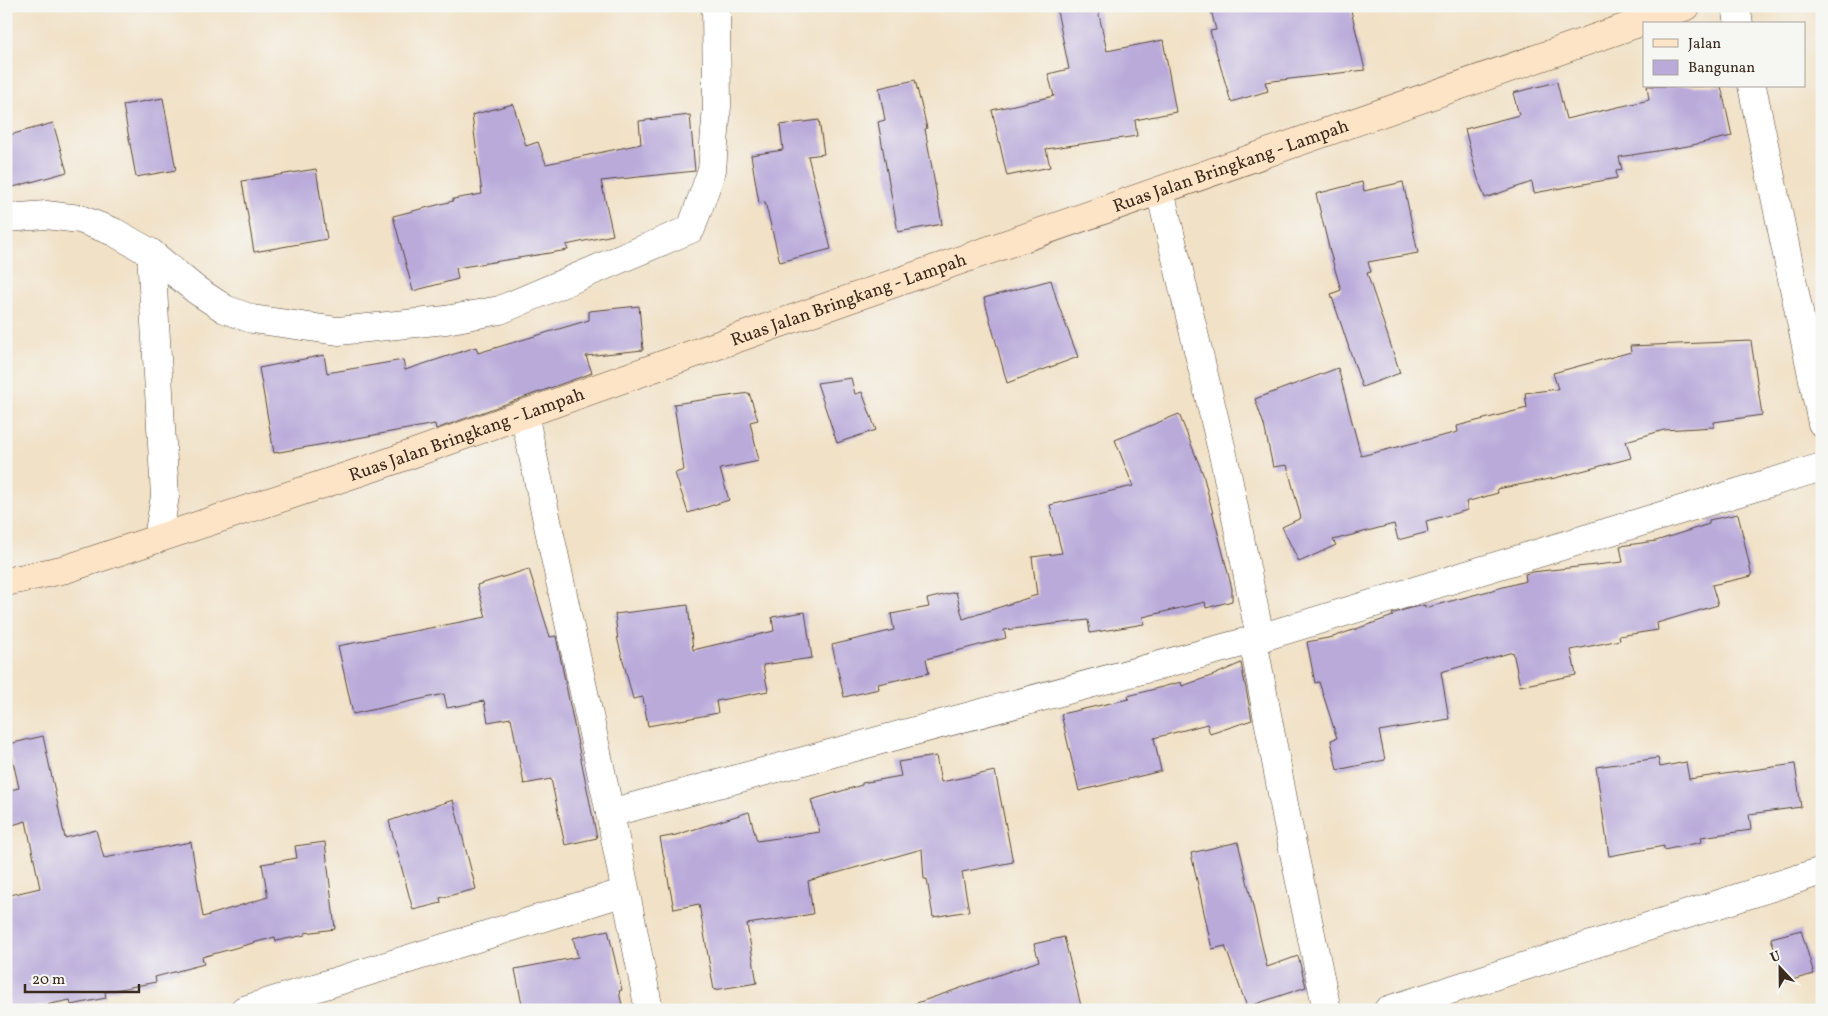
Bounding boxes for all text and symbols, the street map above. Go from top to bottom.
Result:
legend [1643,22,1806,88]
text: Jalan [1688,34,1721,55]
text: Bangunan [1688,58,1755,79]
street label: Ruas Jalan Bringkang - Lampah [1110,114,1353,220]
street label: Ruas Jalan Bringkang - Lampah [728,248,970,354]
street label: Ruas Jalan Bringkang - Lampah [346,382,589,489]
north arrow [1756,944,1806,994]
text: U [1768,947,1784,968]
scale bar [25,961,139,993]
text: 20 m [32,970,65,991]

